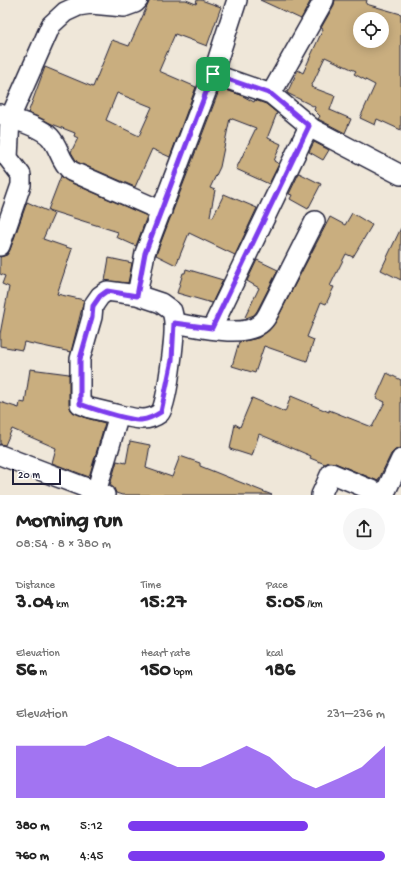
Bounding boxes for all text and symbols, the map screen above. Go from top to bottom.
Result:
map controls [353,12,389,48]
button: locate [353,12,389,48]
pin [196,57,230,91]
icon: arrive [202,63,224,85]
scale bar [12,467,61,486]
text: 20 m [18,470,40,482]
button: share [343,508,385,550]
text: Morning run [16,509,122,535]
text: 08:54 · 8 × 380 m [16,537,111,552]
text: Distance [16,580,55,592]
text: Time [141,580,161,592]
text: Pace [266,580,288,592]
text: 3.04 [16,592,53,615]
text: 15:27 [141,592,186,615]
text: 5:05 [266,592,305,615]
text: km [53,599,69,611]
text: /km [305,599,323,611]
text: Elevation [16,648,60,660]
text: Heart rate [141,648,190,660]
text: kcal [266,648,283,660]
text: 56 [16,660,37,683]
text: 150 [141,660,171,683]
text: 186 [266,660,295,683]
text: m [37,667,47,679]
text: bpm [171,667,193,679]
text: Elevation [16,707,68,722]
text: 231–236 m [327,707,385,722]
text: 380 m [16,819,50,834]
text: 5:12 [80,819,103,834]
text: 760 m [16,849,49,864]
text: 4:45 [80,849,103,864]

